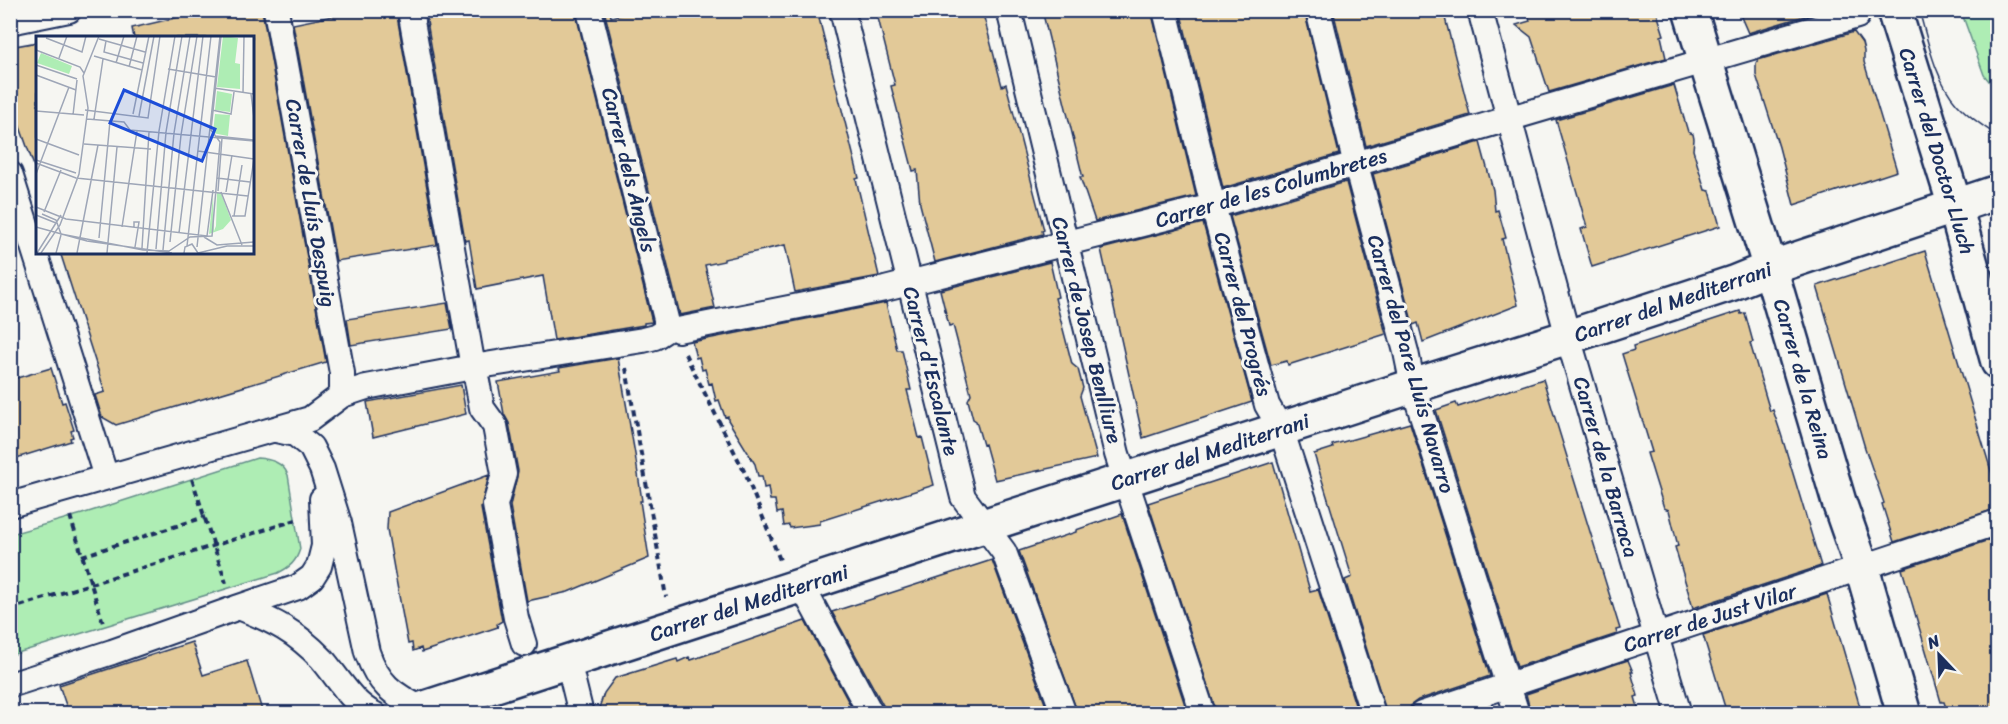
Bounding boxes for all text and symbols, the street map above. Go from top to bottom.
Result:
inset map [36,36,254,254]
street label: Carrer del Doctor Lluch [1887,43,1987,259]
street label: Carrer dels Àngels [590,83,668,257]
street label: Carrer de Lluís Despuig [274,96,348,310]
street label: Carrer de les Columbretes [1151,137,1392,239]
street label: Carrer de Josep Benlliure [1040,213,1134,447]
street label: Carrer del Progrés [1203,227,1283,401]
street label: Carrer del Pare Lluís Navarro [1356,230,1466,498]
street label: Carrer del Mediterrani [1569,250,1778,354]
street label: Carrer d'Escalante [892,282,970,460]
street label: Carrer de la Reina [1762,294,1844,464]
street label: Carrer de la Barraca [1562,372,1650,563]
street label: Carrer del Mediterrani [1106,402,1316,502]
street label: Carrer del Mediterrani [645,553,855,653]
street label: Carrer de Just Vilar [1618,572,1803,664]
north arrow [1909,625,1969,685]
text: N [1922,626,1945,658]

